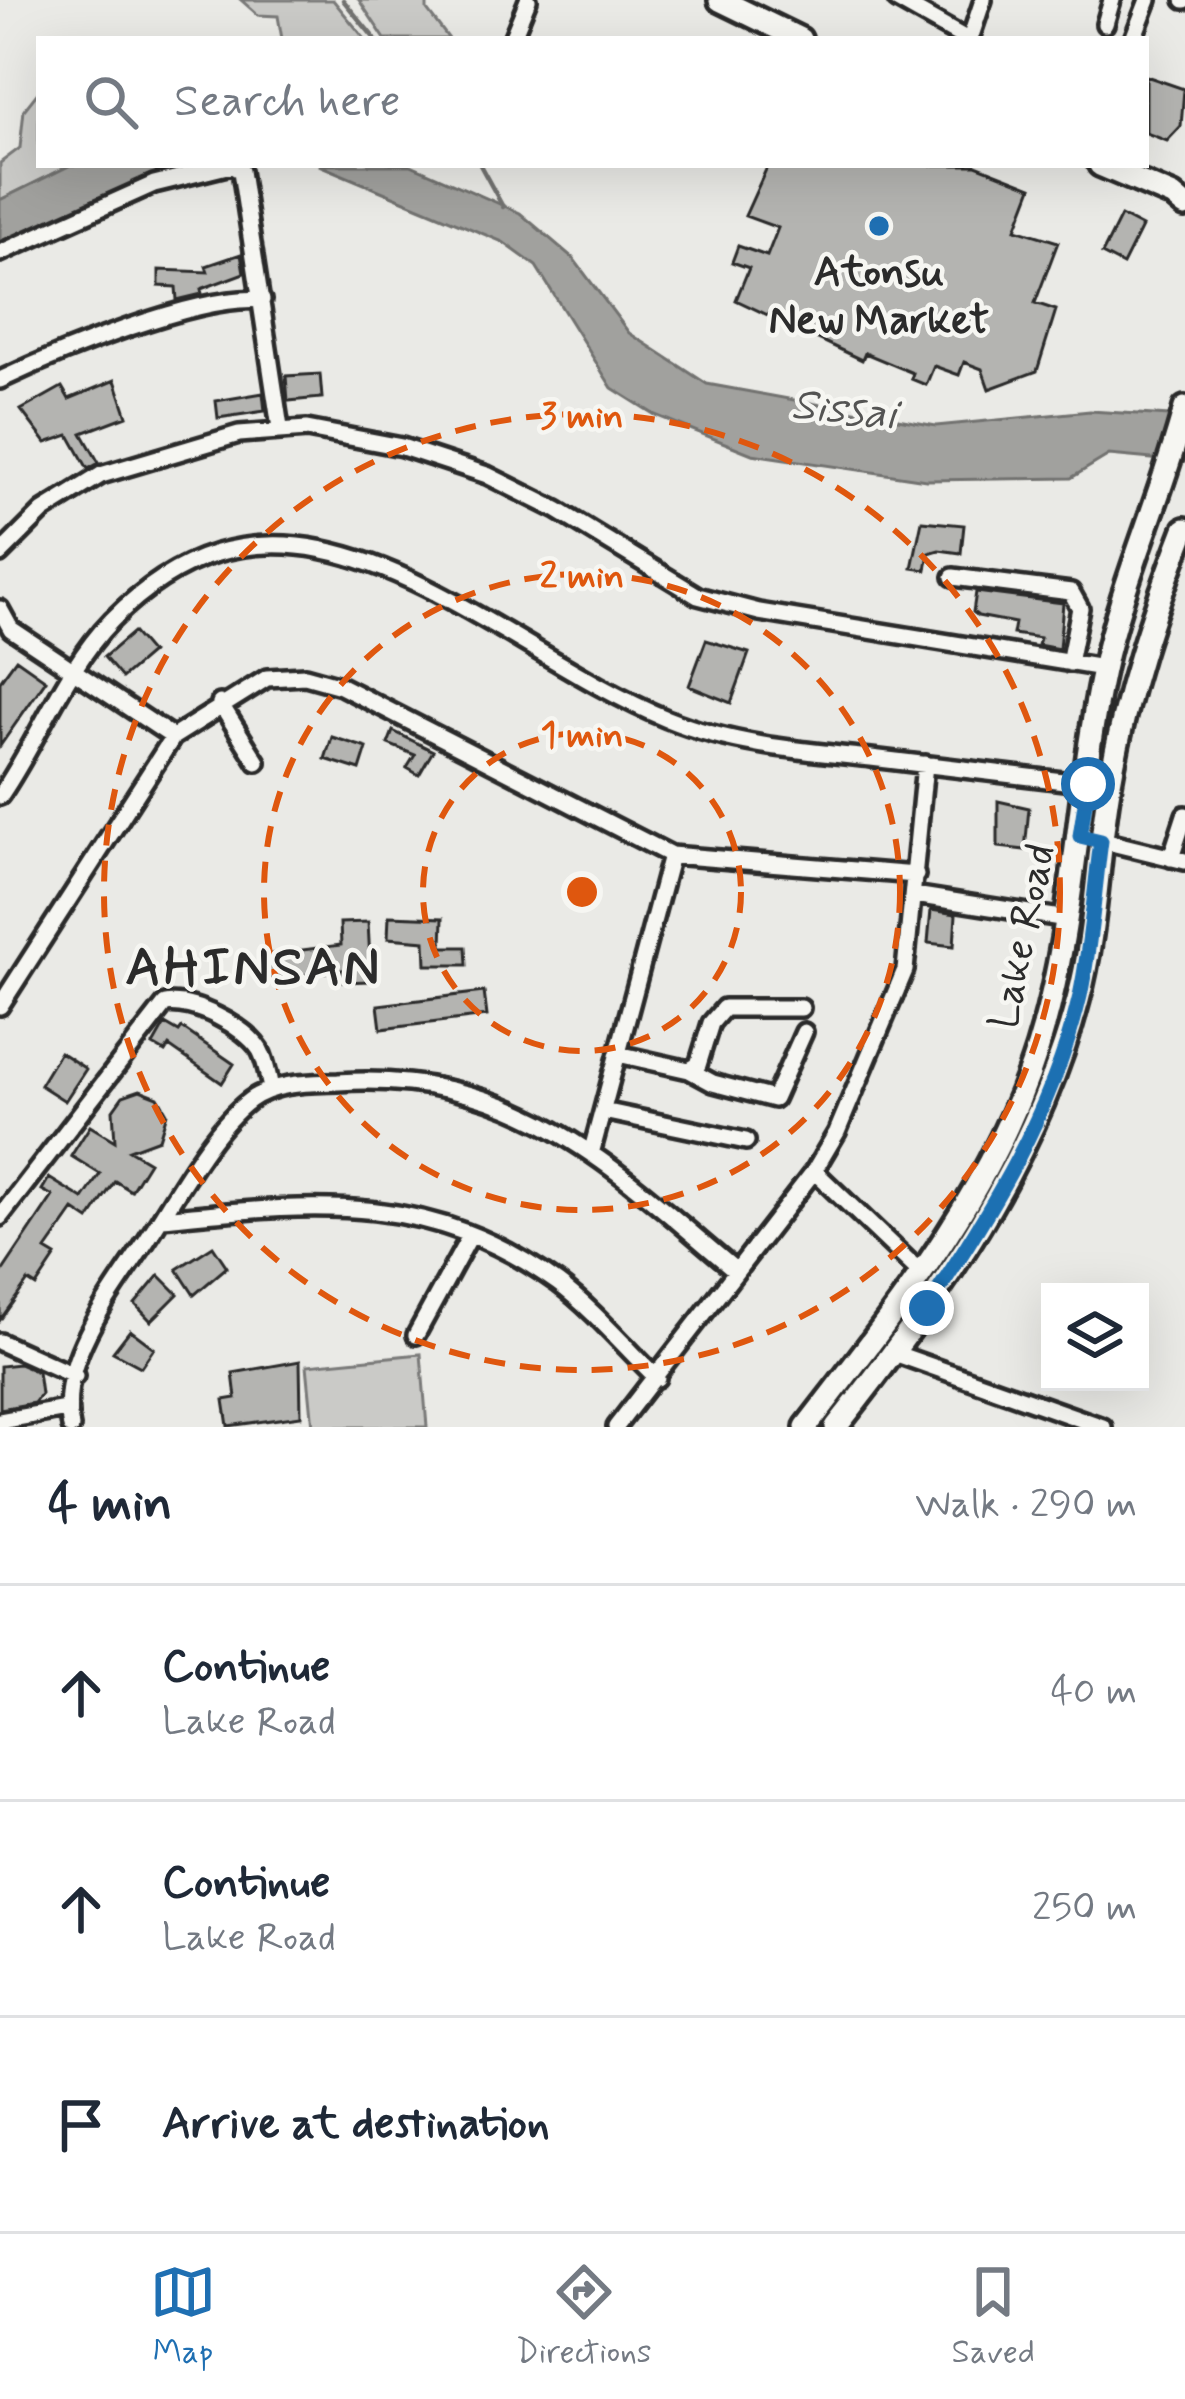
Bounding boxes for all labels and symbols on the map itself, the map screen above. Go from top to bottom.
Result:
marker: Atonsu New Market [866,213,892,239]
place label: Atonsu New Market [769,246,989,349]
water label: Sissai [788,376,905,446]
text: 3 min [540,394,624,441]
text: 2 min [540,554,624,601]
text: 1 min [541,713,623,760]
route start [1061,757,1115,811]
street label: Lake Road [977,839,1070,1034]
centre of rings [561,871,603,913]
district label: AHINSAN [125,934,383,1005]
route end [900,1281,954,1335]

